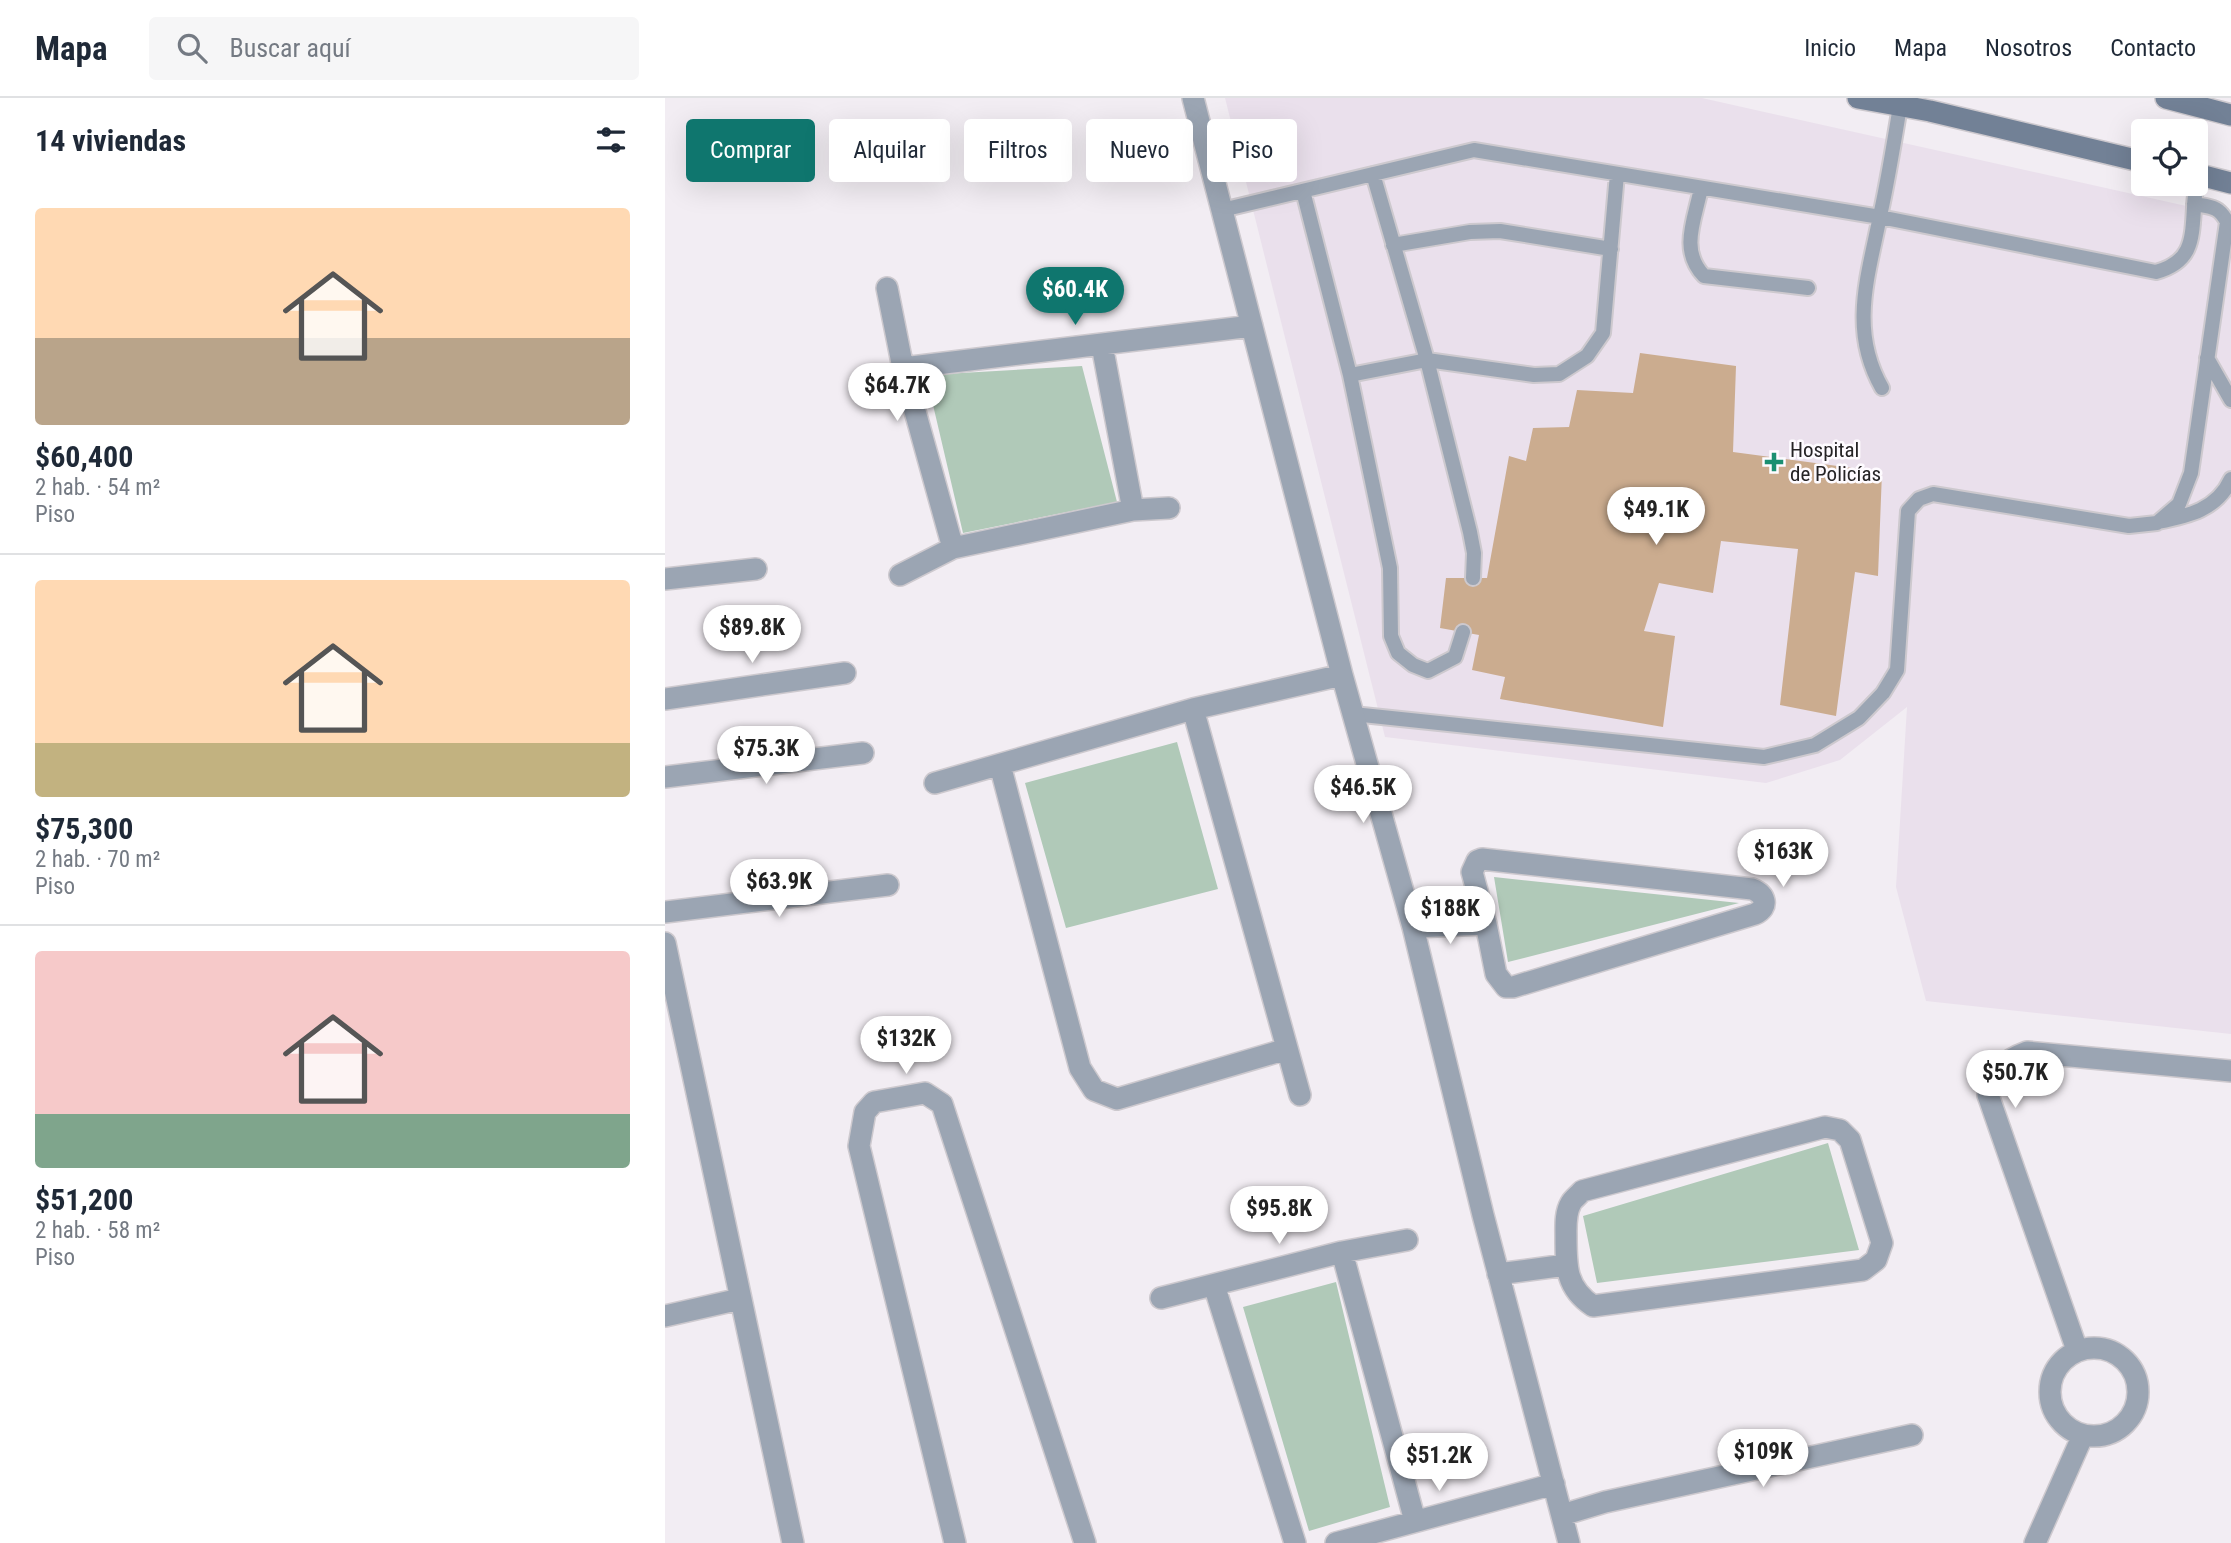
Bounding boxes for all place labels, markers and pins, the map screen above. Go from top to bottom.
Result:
pin: $60.4K [1018,268,1132,327]
pin: $64.7K [840,364,954,423]
place label: Hospital de Policías [1790,438,1881,486]
marker: Hospital de Policías [1764,452,1784,472]
pin: $49.1K [1599,488,1713,547]
pin: $89.8K [695,606,809,665]
pin: $75.3K [709,726,823,786]
pin: $46.5K [1306,766,1420,825]
pin: $163K [1734,830,1832,889]
pin: $63.9K [722,860,836,919]
pin: $188K [1401,886,1499,946]
pin: $132K [857,1016,955,1076]
pin: $50.7K [1958,1051,2072,1110]
pin: $95.8K [1222,1186,1336,1246]
pin: $109K [1714,1430,1812,1489]
pin: $51.2K [1382,1434,1496,1493]

